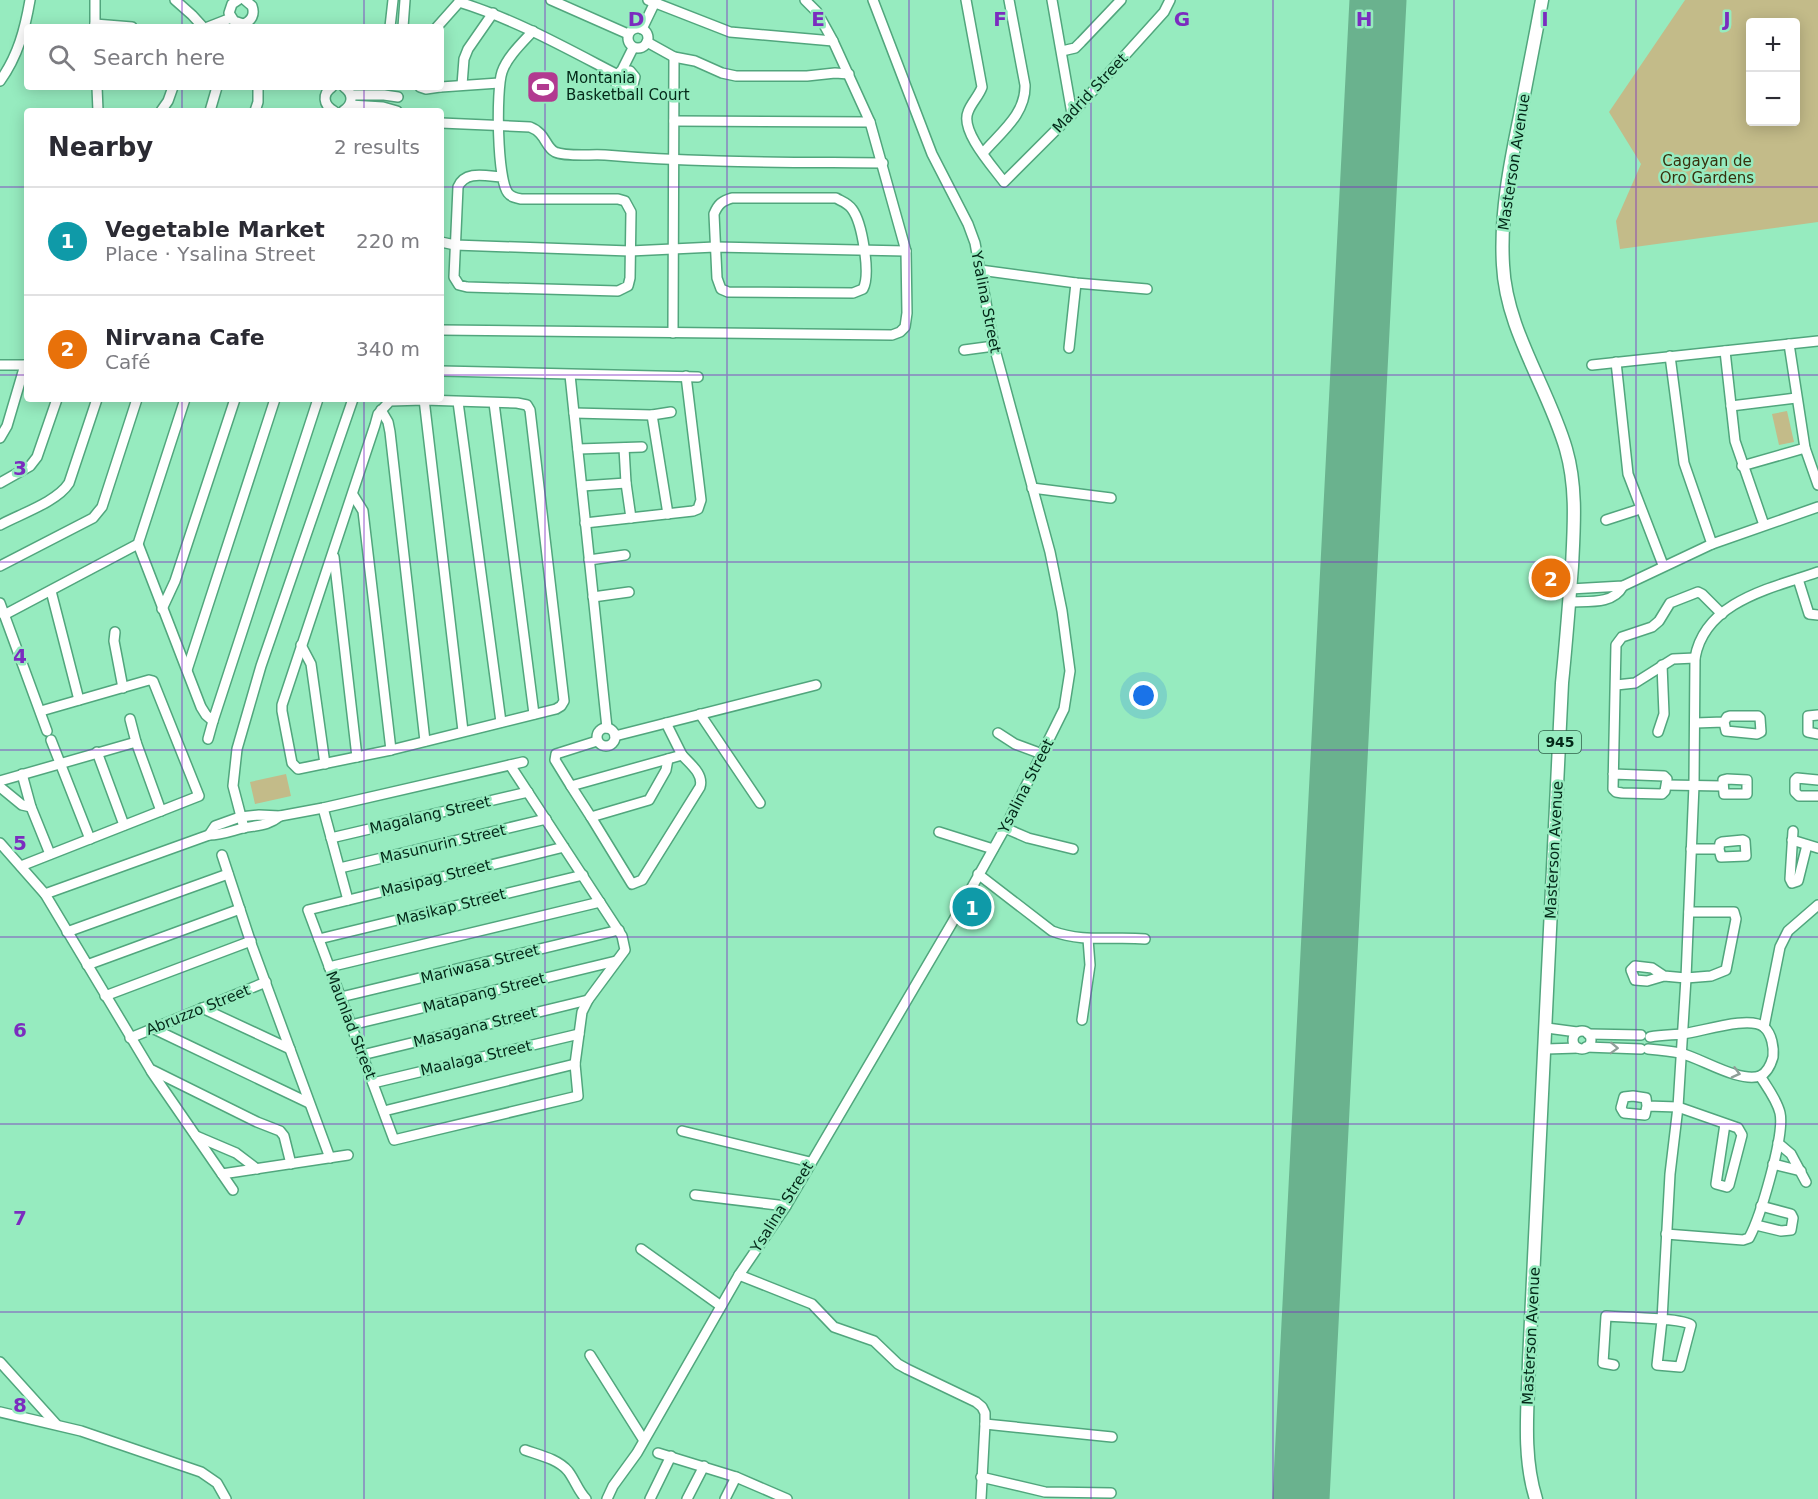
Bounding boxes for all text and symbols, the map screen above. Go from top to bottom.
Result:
text: D [628,7,644,31]
text: E [811,7,825,31]
text: F [993,7,1007,31]
text: G [1174,7,1190,31]
text: H [1356,7,1372,31]
text: I [1541,7,1549,31]
text: J [1721,7,1731,31]
map controls [1746,18,1800,126]
button: + [1746,18,1800,72]
search box [24,24,444,90]
icon: search [45,41,78,74]
text: Search here [93,45,225,70]
street label: Madrid Street [1049,50,1131,136]
sports icon: Montania Basketball Court [525,69,561,105]
place label: Montania Basketball Court [566,69,690,104]
button: − [1746,72,1800,126]
street label: Masterson Avenue [1494,92,1534,232]
text: Nearby [48,132,153,162]
text: 2 results [334,135,420,159]
park label: Cagayan de Oro Gardens [1660,152,1754,187]
text: Vegetable Market [105,217,325,242]
text: 1 [61,229,74,253]
text: 220 m [356,229,420,253]
text: Place · Ysalina Street [105,242,315,266]
street label: Ysalina Street [967,248,1005,355]
text: Nirvana Cafe [105,325,265,350]
text: 2 [61,337,74,361]
text: 340 m [356,337,420,361]
text: Café [105,350,151,374]
text: 3 [13,456,27,480]
pin: 2 [1532,556,1570,600]
text: 4 [13,644,27,668]
your location [1129,681,1158,710]
road number: 945 [1539,731,1581,753]
street label: Ysalina Street [994,736,1058,837]
street label: Masterson Avenue [1541,781,1567,919]
street label: Magalang Street [368,792,492,838]
street label: Masunurin Street [378,821,508,867]
text: 5 [13,831,27,855]
street label: Masipag Street [379,856,493,900]
pin: 1 [952,884,992,930]
street label: Masikap Street [395,885,507,929]
street label: Mariwasa Street [419,941,541,987]
street label: Maunlad Street [322,968,380,1082]
street label: Matapang Street [421,969,547,1017]
street label: Abruzzo Street [143,981,253,1039]
street label: Masagana Street [411,1003,539,1051]
text: 6 [13,1018,27,1042]
street label: Maalaga Street [419,1036,534,1080]
one-way arrow [1609,1042,1618,1055]
one-way arrow [1731,1066,1741,1079]
street label: Ysalina Street [746,1158,817,1257]
text: 7 [13,1206,27,1230]
street label: Masterson Avenue [1518,1267,1544,1405]
text: 8 [13,1393,27,1417]

